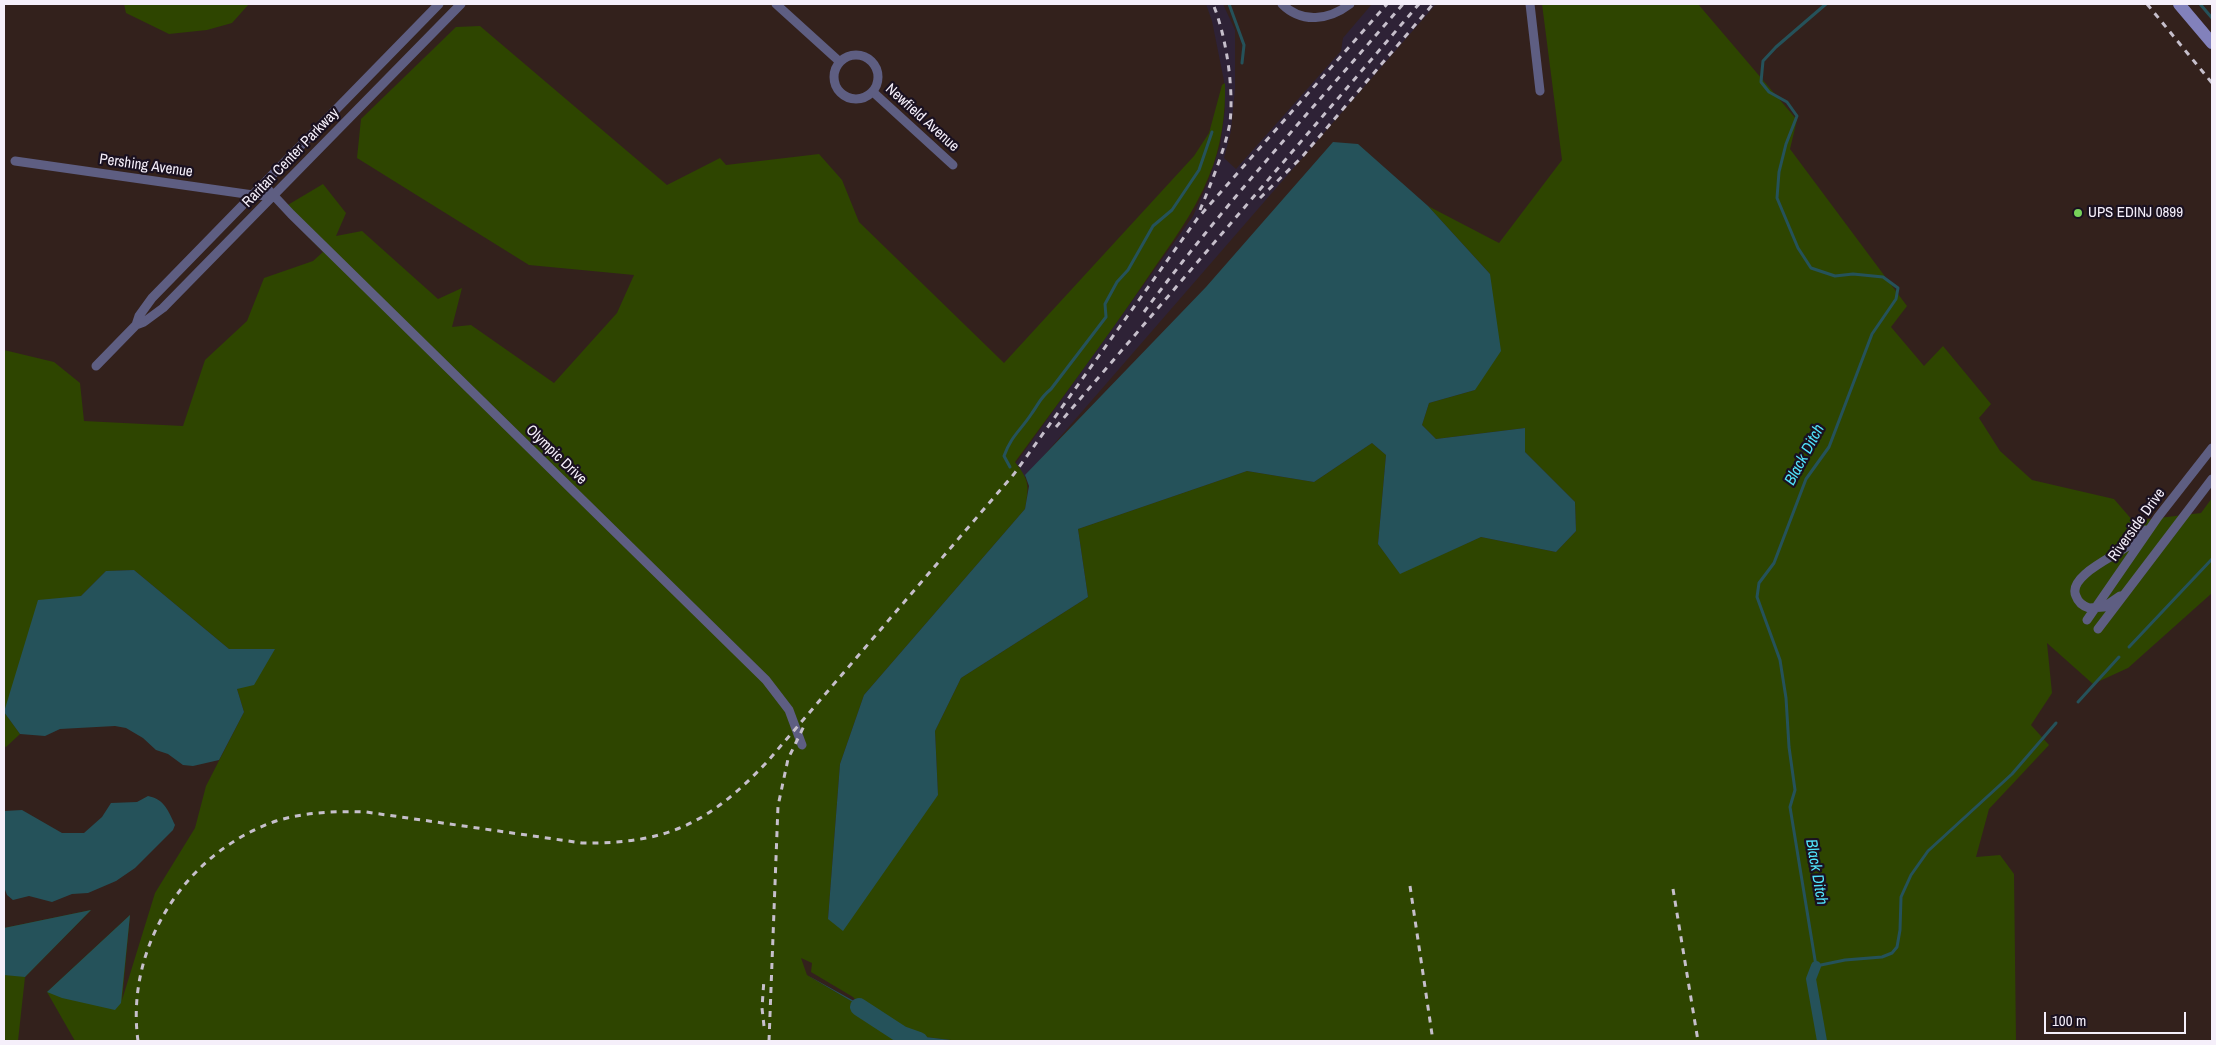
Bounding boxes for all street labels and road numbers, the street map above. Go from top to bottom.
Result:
street label: Newfield Avenue [882,80,962,156]
street label: Raritan Center Parkway [239,105,343,211]
street label: Pershing Avenue [98,151,194,181]
street label: Olympic Drive [522,421,590,489]
street label: Riverside Drive [2105,485,2169,565]

